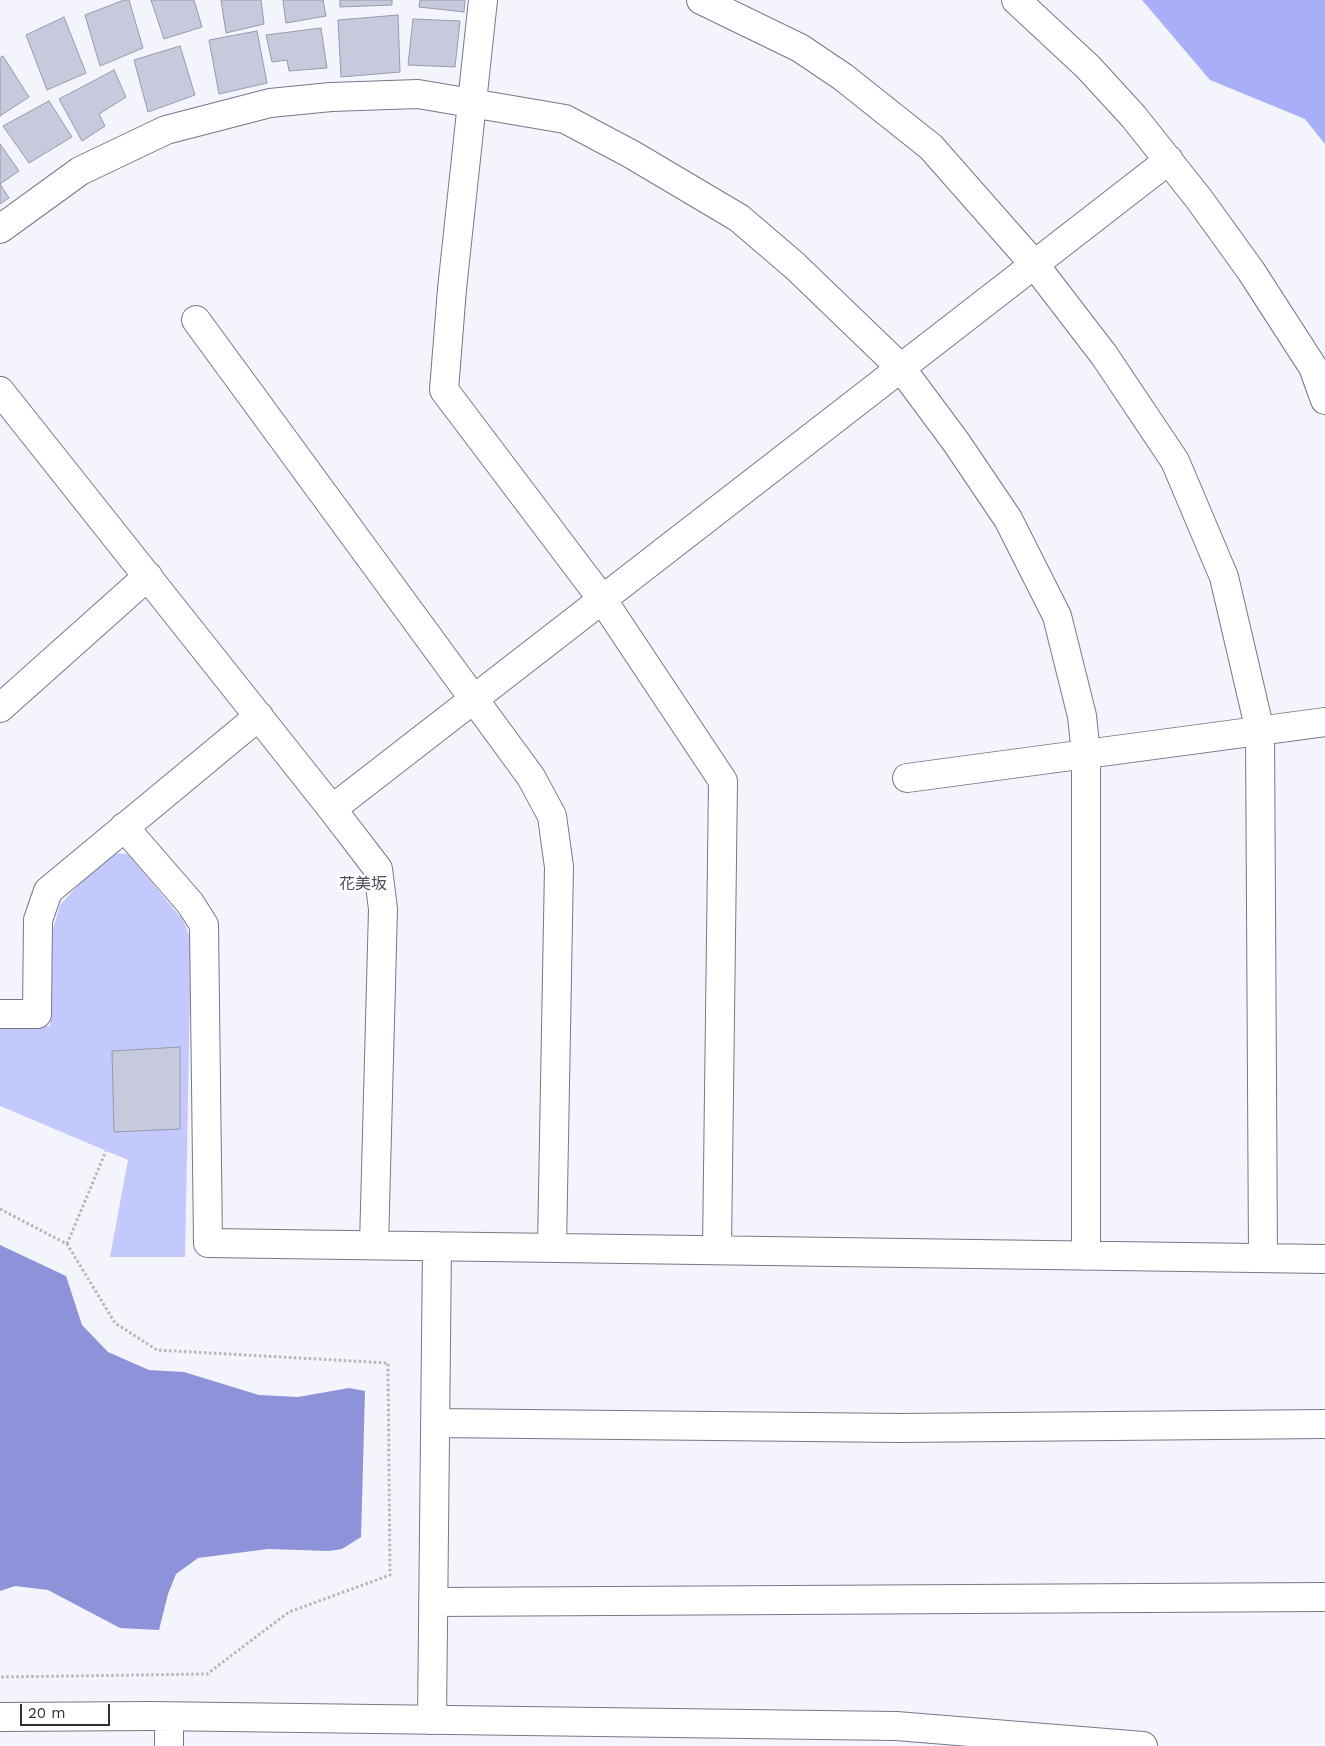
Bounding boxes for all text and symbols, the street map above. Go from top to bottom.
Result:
district label: 花美坂 [339,874,387,894]
scale bar [22,1694,112,1726]
text: 20 m [28,1704,66,1722]

